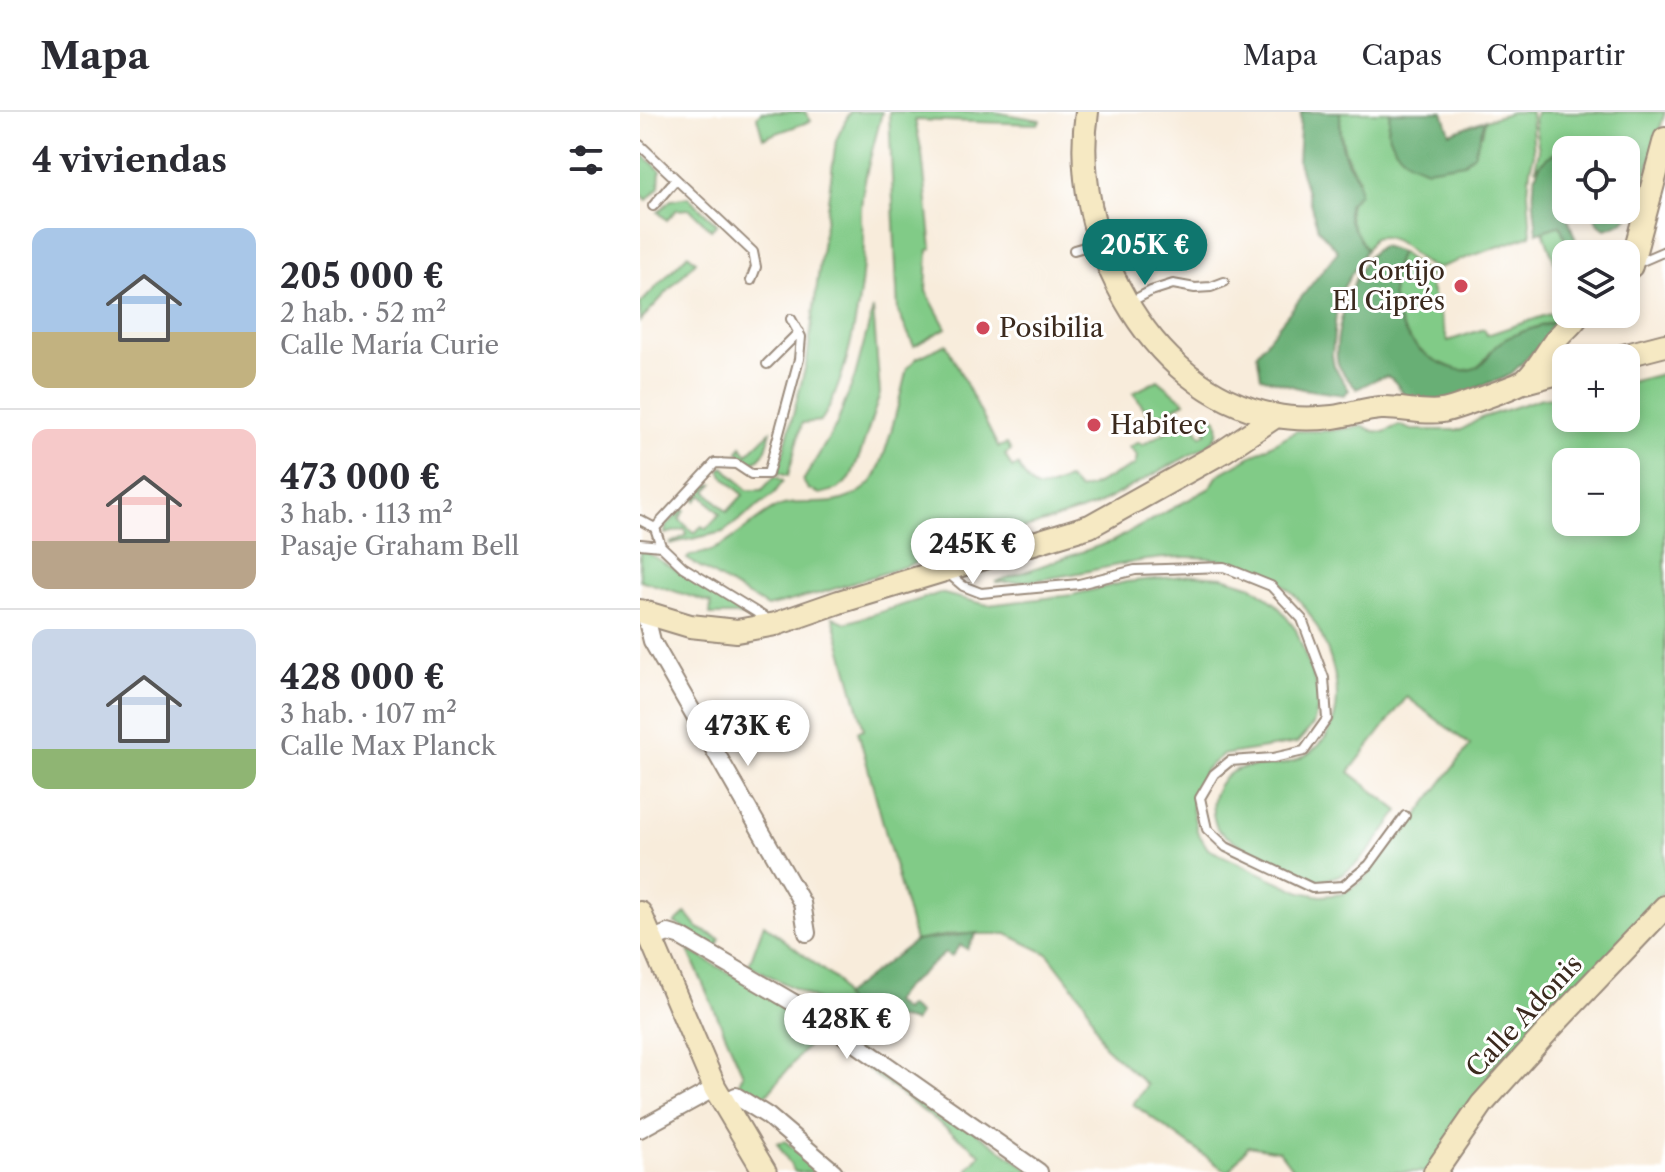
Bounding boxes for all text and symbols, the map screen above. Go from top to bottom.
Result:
text: Mapa [40,32,150,79]
text: Mapa [1243,38,1318,72]
text: Capas [1362,38,1442,72]
text: Compartir [1486,38,1625,72]
map controls [1552,136,1640,536]
button: locate [1552,136,1640,224]
icon: filters [564,138,608,182]
text: 4 viviendas [32,139,227,181]
pin: 205K € [1080,219,1210,287]
text: 205K € [1100,229,1190,261]
button: layers [1552,240,1640,328]
text: 205 000 € [280,255,444,297]
place label: Cortijo El Ciprés [1332,255,1445,317]
icon: home [96,260,192,356]
marker: Cortijo El Ciprés [1452,277,1470,295]
text: 2 hab. · 52 m² [280,297,446,329]
place label: Posibilia [999,312,1104,344]
marker: Posibilia [974,319,992,337]
text: Calle María Curie [280,329,499,361]
button: + [1552,344,1640,432]
place label: Habitec [1110,409,1207,441]
marker: Habitec [1085,416,1103,434]
button: − [1552,448,1640,536]
text: 473 000 € [280,456,441,498]
icon: home [96,461,192,557]
text: 3 hab. · 113 m² [280,498,453,530]
pin: 245K € [908,518,1038,586]
text: 245K € [929,528,1017,560]
text: Pasaje Graham Bell [280,530,519,562]
text: 428 000 € [280,656,445,698]
icon: home [96,661,192,757]
text: 3 hab. · 107 m² [280,698,457,730]
pin: 473K € [683,700,813,768]
text: 473K € [705,710,791,742]
text: Calle Max Planck [280,730,496,762]
street label: Calle Adonis [1459,948,1589,1084]
pin: 428K € [782,993,912,1061]
text: 428K € [802,1003,892,1035]

